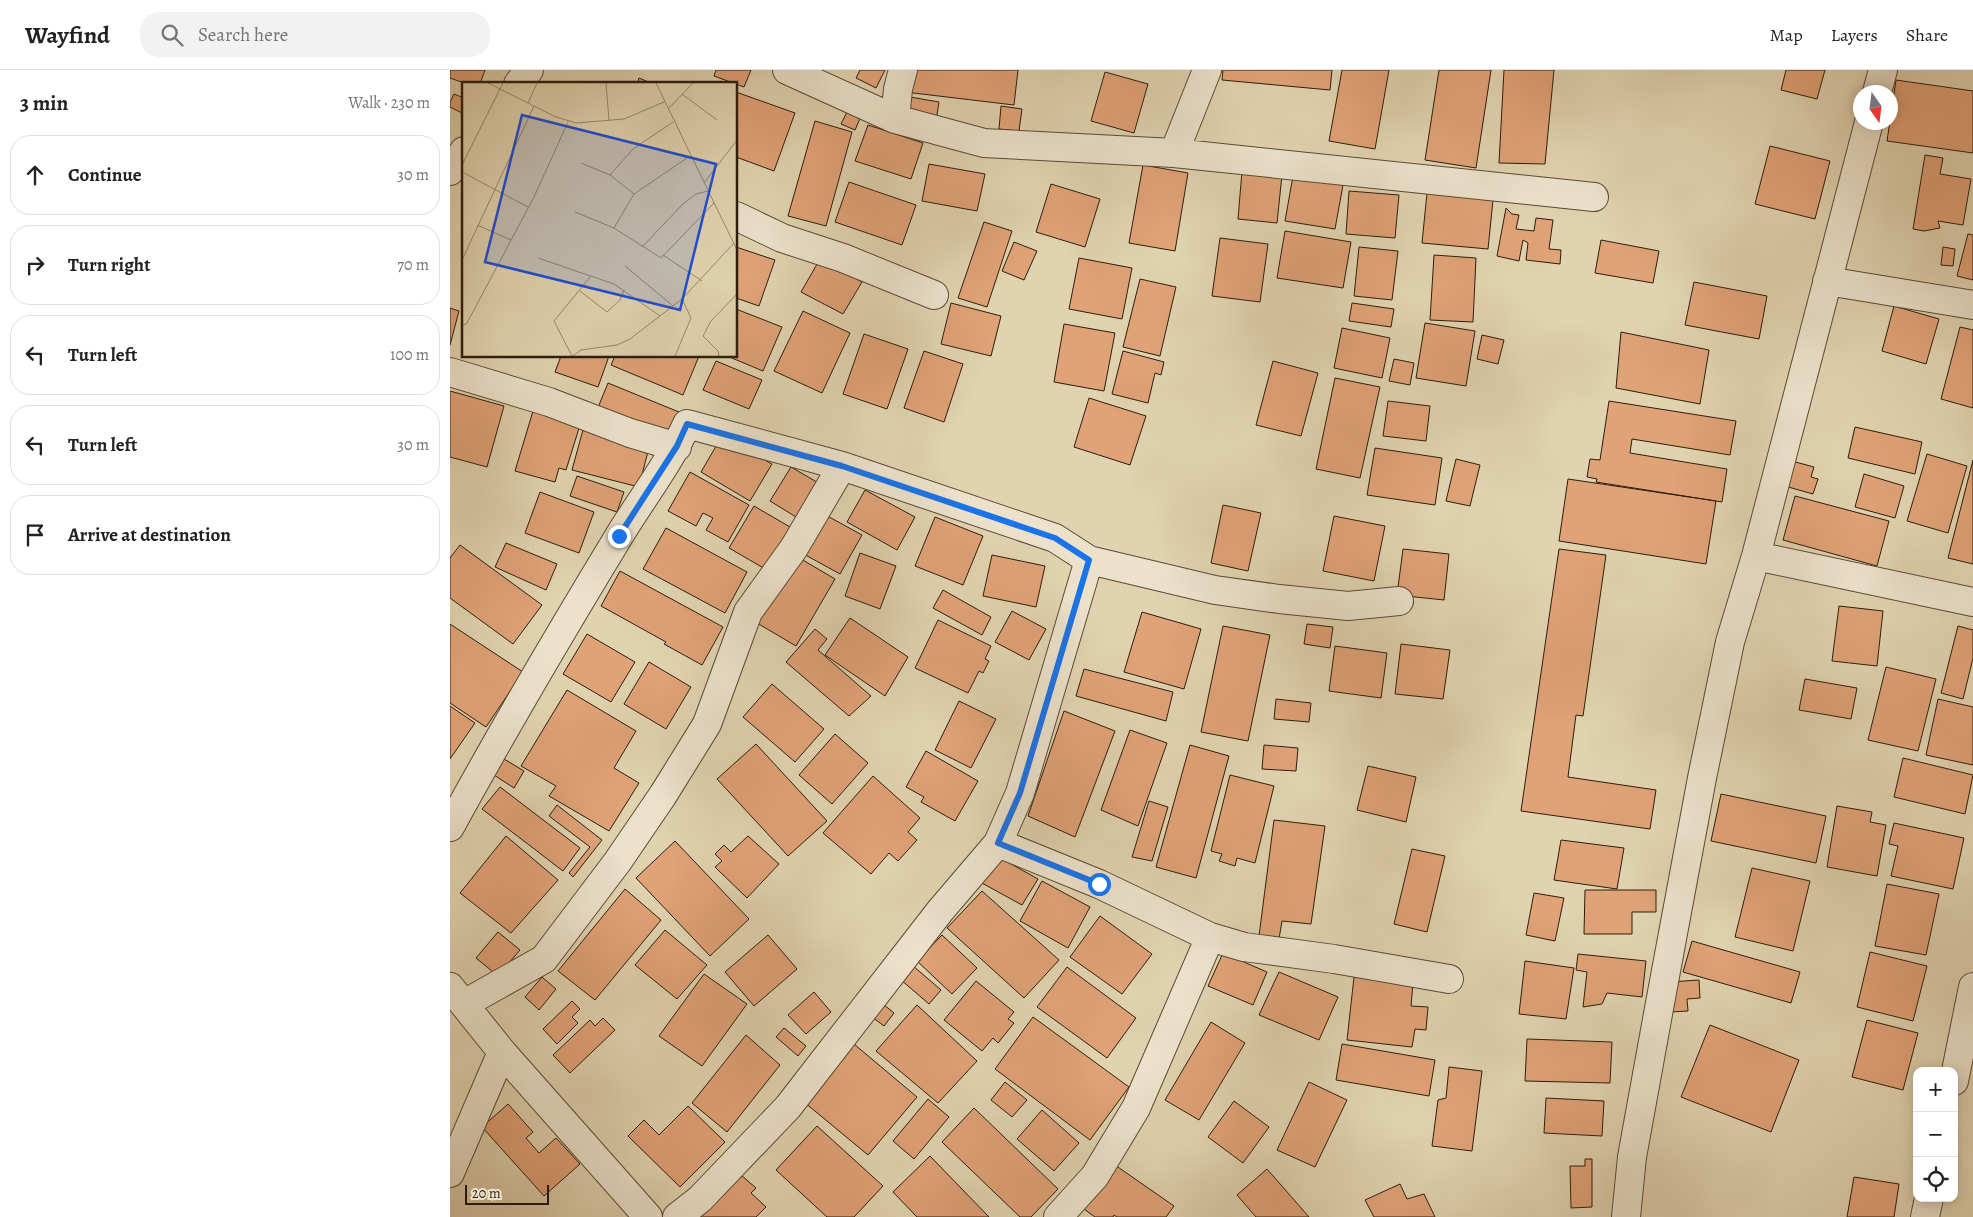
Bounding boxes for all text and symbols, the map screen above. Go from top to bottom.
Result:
search box [140,12,490,57]
text: Wayfind [25,19,110,51]
icon: search [158,21,186,49]
text: Search here [198,22,288,48]
text: Map [1770,23,1803,47]
text: Layers [1831,23,1878,47]
text: Share [1906,23,1948,47]
inset map [462,82,738,358]
north arrow [1853,85,1898,130]
text: 3 min [20,89,68,117]
text: Walk · 230 m [348,92,430,114]
icon: ahead [21,161,49,189]
text: Continue [68,162,142,188]
text: 30 m [397,164,429,186]
icon: right [21,251,49,279]
text: Turn right [68,252,150,278]
text: 70 m [397,254,429,276]
icon: left [21,341,49,369]
text: Turn left [68,342,137,368]
text: 100 m [390,344,429,366]
icon: left [21,431,49,459]
text: Turn left [68,432,137,458]
text: 30 m [397,434,429,456]
icon: arrive [21,521,49,549]
text: Arrive at destination [68,522,231,548]
route end [608,525,631,548]
route start [1088,873,1111,896]
map controls [1913,1067,1958,1202]
button: + [1913,1067,1958,1112]
button: − [1913,1112,1958,1157]
button: locate [1913,1157,1958,1202]
scale bar [465,1182,549,1205]
text: 20 m [472,1184,501,1203]

